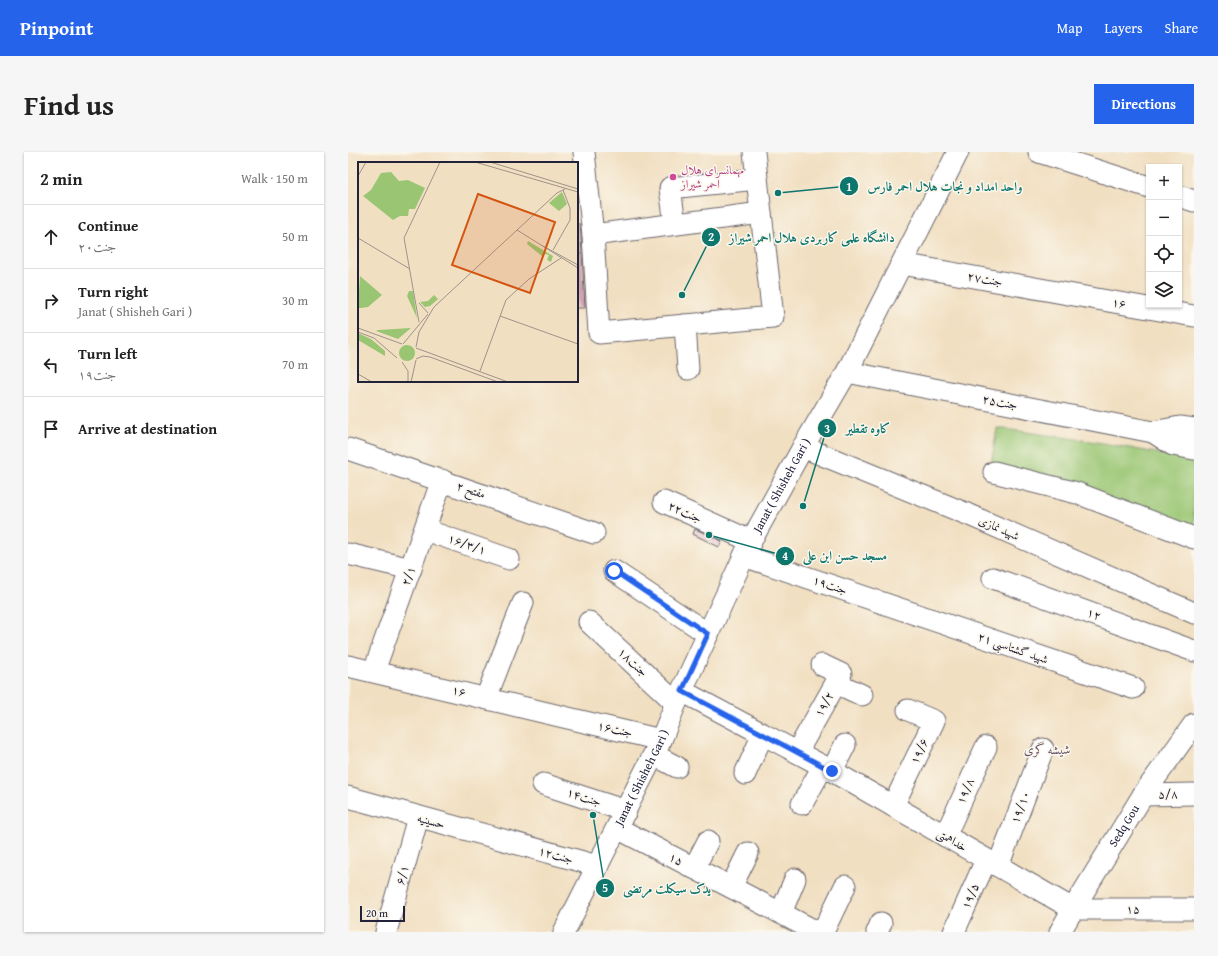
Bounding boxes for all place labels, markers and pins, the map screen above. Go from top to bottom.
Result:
place label: مهمانسرای هلال احمر شیراز [680,161,744,192]
marker: مهمانسرای هلال احمر شیراز [668,172,678,182]
callout: واحد امداد و نجات هلال احمر فارس [839,174,1030,199]
callout: دانشگاه علمی کاربردی هلال احمر شیراز [701,225,902,250]
callout: کاوه تقطیر [817,416,898,441]
callout: مسجد حسن ابن علی [775,543,895,568]
callout: یدک سیکلت مرتضی [595,876,719,901]

